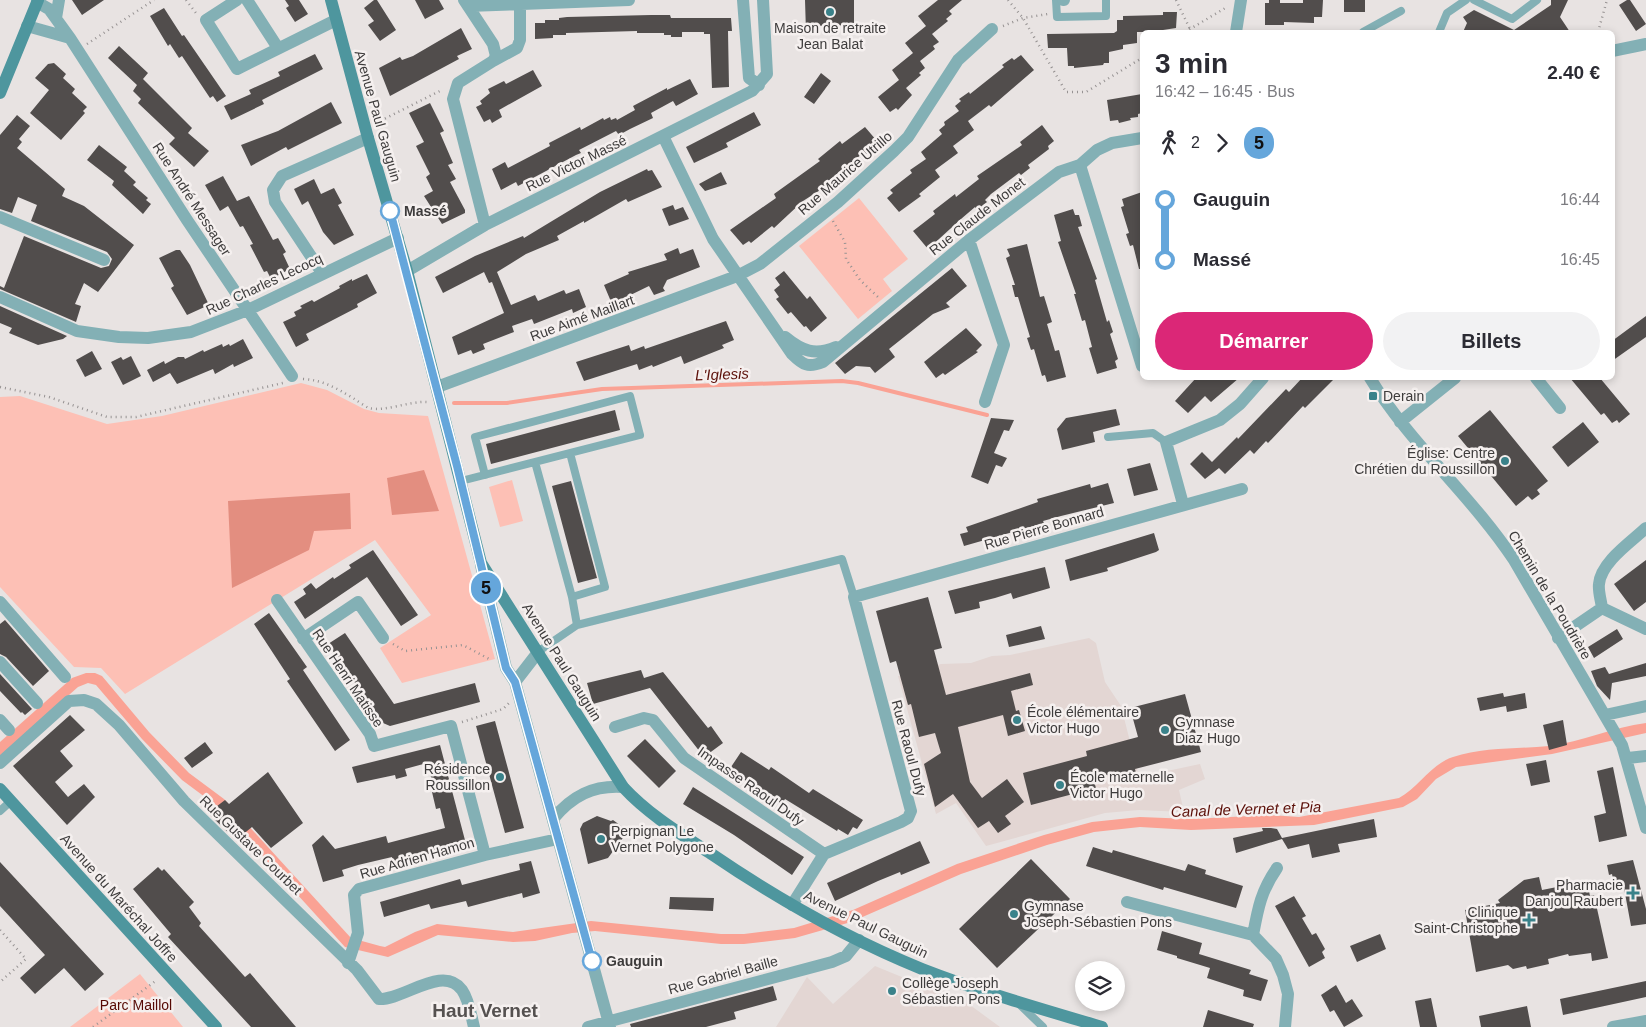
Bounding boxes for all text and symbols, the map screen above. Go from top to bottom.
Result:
marker: Maison de retraite Jean Balat [824,6,836,18]
place label: Maison de retraite Jean Balat [774,20,886,52]
street label: Avenue Paul Gauguin [352,48,404,184]
text: 3 min [1155,48,1228,79]
text: 2.40 € [1547,62,1600,83]
text: 16:42 – 16:45 · Bus [1155,83,1295,100]
street label: Rue Maurice Utrillo [795,128,895,218]
icon: walk [1155,129,1183,157]
icon: forward [1208,129,1236,157]
street label: Rue Victor Massé [523,132,629,194]
text: 5 [1254,133,1264,153]
text: 2 [1191,134,1200,151]
street label: Rue André Messager [149,139,235,259]
street label: Rue Claude Monet [926,174,1028,258]
text: Gauguin [1193,189,1270,210]
text: 16:44 [1560,191,1600,208]
marker: Massé [380,201,400,221]
place label: Massé [404,203,447,219]
text: Massé [1193,249,1251,270]
street label: Rue Charles Lecocq [203,250,325,318]
text: 16:45 [1560,251,1600,268]
street label: Rue Aimé Maillart [528,292,636,344]
button: Démarrer [1155,312,1373,370]
button: Billets [1383,312,1600,370]
water label: L'Iglesis [695,365,750,383]
place label: Derain [1383,388,1424,404]
marker: Derain [1367,390,1379,402]
place label: Église: Centre Chrétien du Roussillon [1354,445,1495,477]
marker: Église: Centre Chrétien du Roussillon [1499,455,1511,467]
street label: Rue Pierre Bonnard [982,503,1106,553]
street label: Chemin de la Poudrière [1505,528,1595,662]
line badge: 5 [470,572,502,604]
text: 5 [481,578,491,598]
street label: Avenue Paul Gauguin [519,600,605,724]
street label: Rue Henri Matisse [309,626,387,730]
street label: Rue Raoul Dufy [888,698,930,798]
place label: École élémentaire Victor Hugo [1027,704,1139,736]
marker: École élémentaire Victor Hugo [1011,714,1023,726]
place label: Gymnase Diaz Hugo [1175,714,1241,746]
marker: Gymnase Diaz Hugo [1159,724,1171,736]
street label: Impasse Raoul Dufy [695,743,807,829]
place label: Résidence Roussillon [424,761,490,793]
place label: École maternelle Victor Hugo [1070,769,1174,801]
marker: Résidence Roussillon [494,771,506,783]
marker: École maternelle Victor Hugo [1054,779,1066,791]
street label: Rue Gustave Courbet [197,792,305,898]
water label: Canal de Vernet et Pia [1171,798,1321,820]
place label: Perpignan Le Vernet Polygone [611,823,714,855]
street label: Avenue du Maréchal Joffre [57,831,181,965]
marker: Perpignan Le Vernet Polygone [595,833,607,845]
street label: Rue Adrien Hamon [358,834,476,882]
place label: Pharmacie Danjou Raubert [1525,877,1623,909]
street label: Avenue Paul Gauguin [801,887,931,961]
marker: Pharmacie Danjou Raubert [1627,887,1639,899]
place label: Gymnase Joseph-Sébastien Pons [1024,898,1172,930]
place label: Clinique Saint-Christophe [1414,904,1518,936]
marker: Gymnase Joseph-Sébastien Pons [1008,908,1020,920]
marker: Clinique Saint-Christophe [1522,913,1536,927]
marker: Gauguin [582,951,602,971]
place label: Gauguin [606,953,663,969]
street label: Rue Gabriel Baille [666,953,780,997]
map controls [1075,961,1125,1011]
button: layers [1075,961,1125,1011]
place label: Collège Joseph Sébastien Pons [902,975,1000,1007]
marker: Collège Joseph Sébastien Pons [886,985,898,997]
park label: Parc Maillol [100,997,172,1013]
district label: Haut Vernet [432,1000,538,1021]

